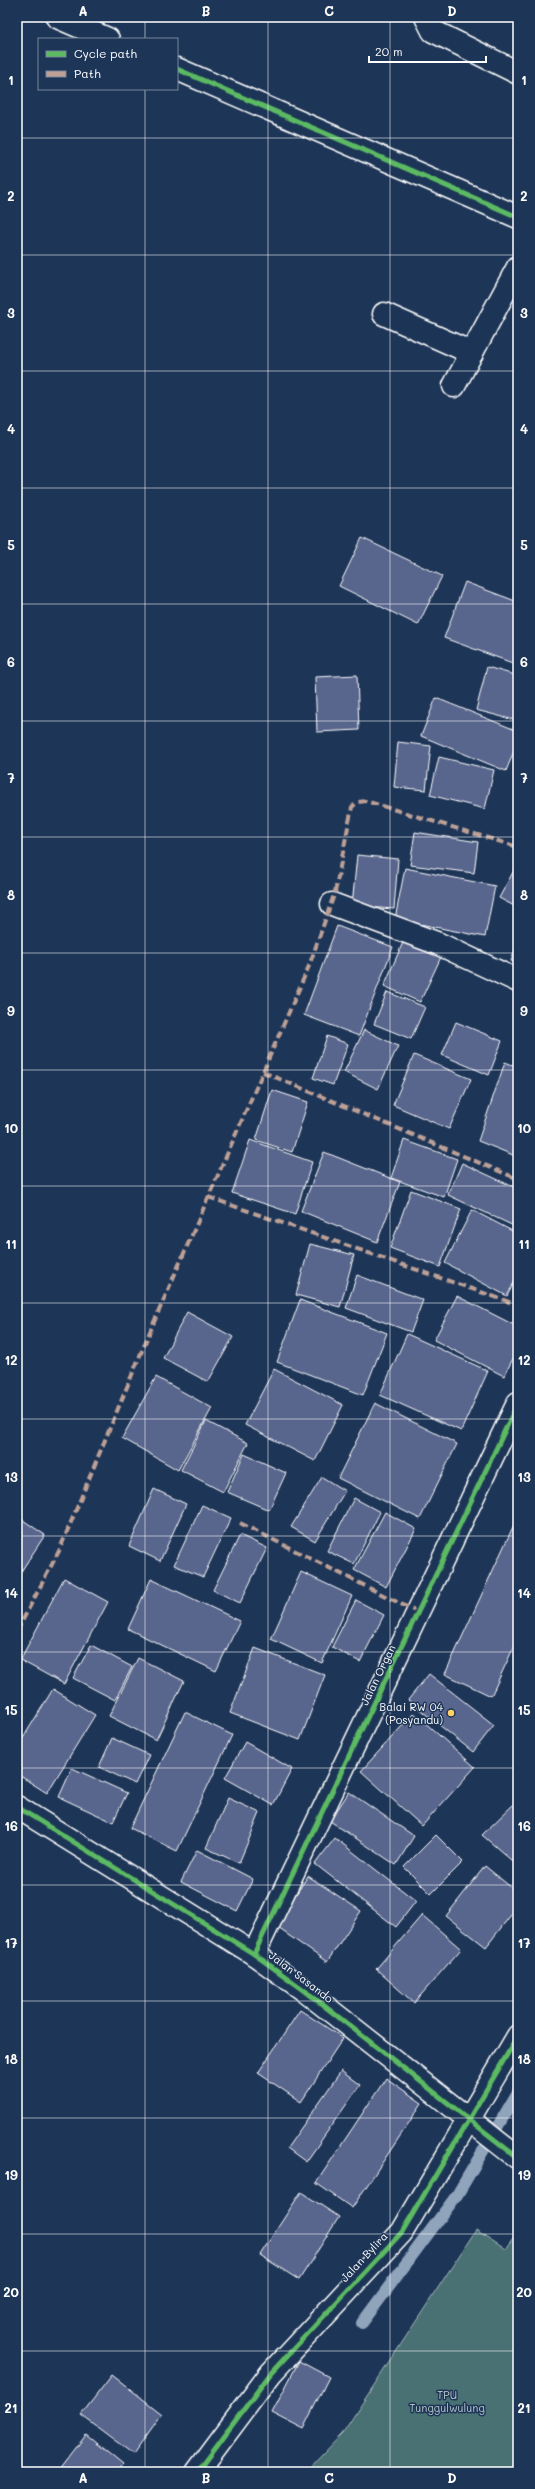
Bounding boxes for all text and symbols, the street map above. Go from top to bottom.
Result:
text: A [78,2,88,19]
text: B [202,2,211,19]
text: C [324,2,334,19]
text: D [447,2,457,19]
legend [38,38,178,90]
scale bar [369,38,486,64]
text: 20 m [375,43,403,59]
text: Cycle path [74,45,137,61]
text: Path [74,65,101,81]
text: 1 [8,71,14,88]
text: 1 [521,71,527,88]
text: 2 [7,187,15,204]
text: 2 [520,187,528,204]
text: 3 [7,304,15,321]
text: 3 [520,304,528,321]
text: 4 [7,420,15,437]
text: 4 [520,420,528,437]
text: 5 [7,536,15,553]
text: 5 [520,536,528,553]
text: 6 [7,653,15,670]
text: 6 [520,653,528,670]
text: 7 [7,769,15,786]
text: 7 [520,769,528,786]
text: 8 [7,886,15,903]
text: 8 [520,886,528,903]
text: 9 [7,1002,15,1019]
text: 9 [520,1002,528,1019]
text: 10 [4,1119,18,1136]
text: 10 [517,1119,531,1136]
text: 11 [5,1235,17,1252]
text: 11 [518,1235,530,1252]
text: 12 [4,1351,18,1368]
text: 12 [517,1351,531,1368]
text: 13 [4,1468,18,1485]
text: 13 [517,1468,531,1485]
text: 14 [4,1584,18,1601]
text: 14 [517,1584,531,1601]
street label: Jalan Organ [356,1642,399,1708]
place label: Balai RW 04 (Posyandu) [379,1699,444,1727]
text: 15 [4,1701,18,1718]
text: 15 [517,1701,531,1718]
marker: Balai RW 04 (Posyandu) [446,1708,456,1718]
text: 16 [4,1817,18,1834]
text: 16 [517,1817,531,1834]
text: 17 [4,1934,18,1951]
text: 17 [517,1934,531,1951]
street label: Jalan Sasando [266,1947,337,2006]
text: 18 [4,2050,18,2067]
text: 18 [517,2050,531,2067]
text: 19 [4,2166,18,2183]
text: 19 [517,2166,531,2183]
street label: Jalan Bylira [337,2228,391,2285]
text: 20 [3,2283,19,2300]
text: 20 [516,2283,532,2300]
park label: TPU Tunggulwulung [409,2387,485,2415]
text: 21 [4,2399,18,2416]
text: 21 [517,2399,531,2416]
text: A [78,2469,88,2486]
text: B [202,2469,211,2486]
text: C [324,2469,334,2486]
text: D [447,2469,457,2486]

